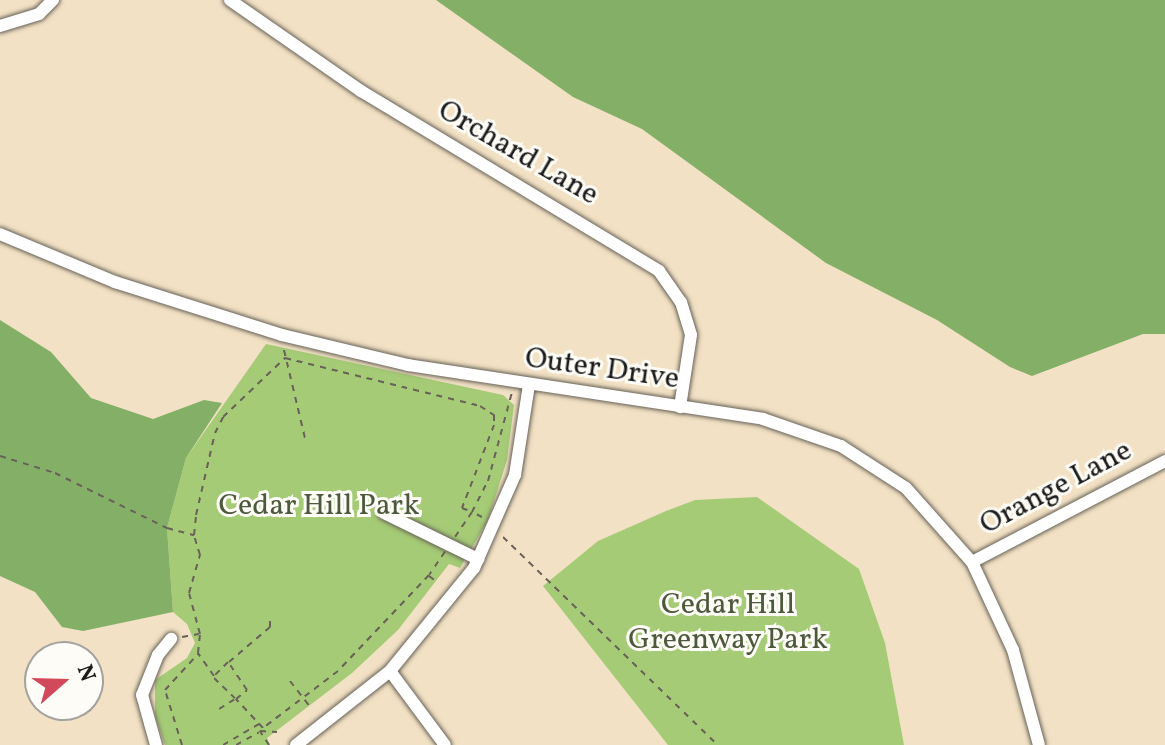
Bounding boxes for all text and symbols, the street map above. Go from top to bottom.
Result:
street label: Orchard Lane [431,93,605,213]
street label: Outer Drive [523,340,681,398]
street label: Orange Lane [974,433,1138,543]
park label: Cedar Hill Park [218,488,420,524]
park label: Cedar Hill Greenway Park [628,587,828,658]
north arrow [24,641,104,721]
text: N [68,660,102,686]

